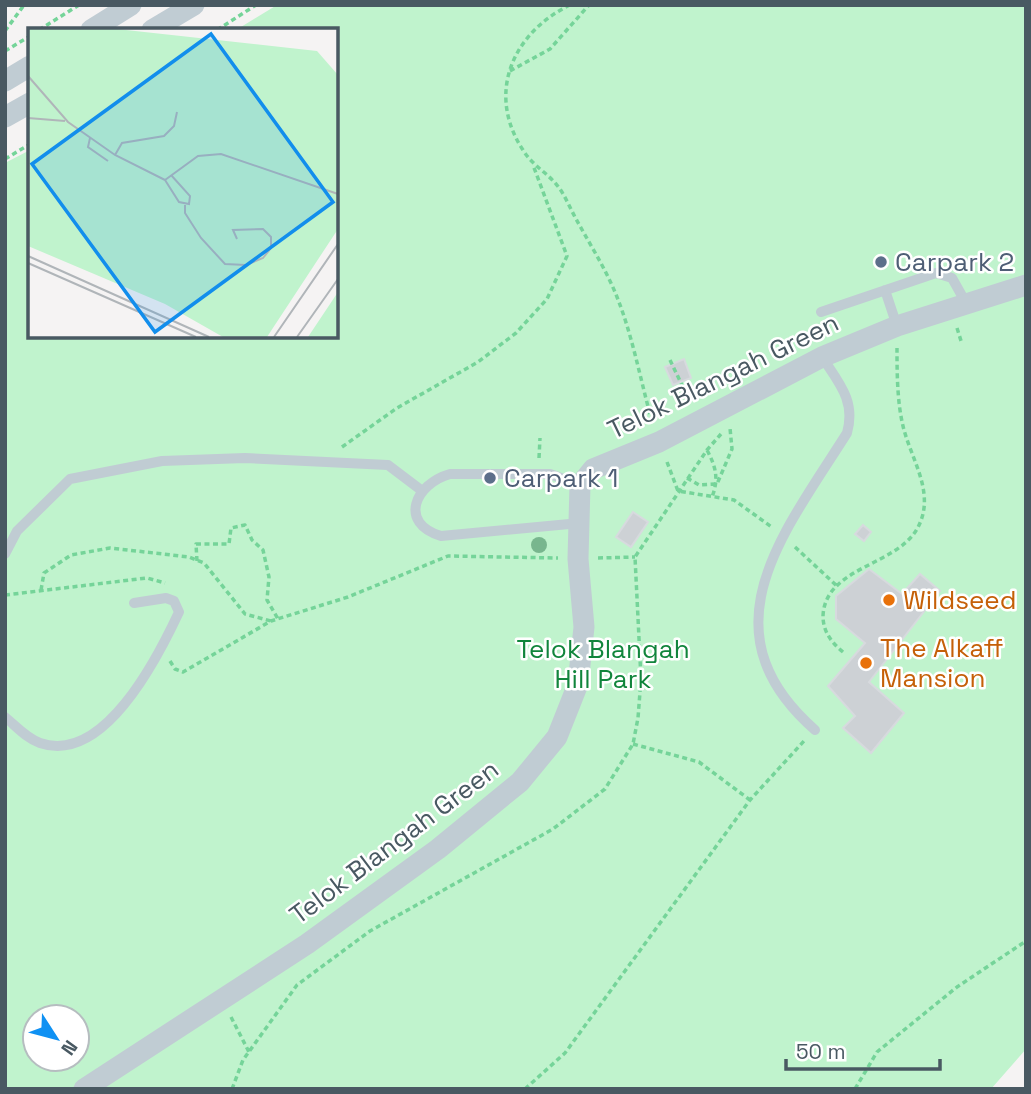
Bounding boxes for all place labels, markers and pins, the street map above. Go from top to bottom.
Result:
place label: Carpark 2 [895,245,1014,279]
marker: Carpark 2 [873,254,889,270]
place label: Carpark 1 [504,461,618,495]
marker: Carpark 1 [482,470,498,486]
place label: Wildseed [903,583,1016,617]
marker: Wildseed [881,592,897,608]
place label: The Alkaff Mansion [880,631,1004,695]
marker: The Alkaff Mansion [858,655,874,671]

